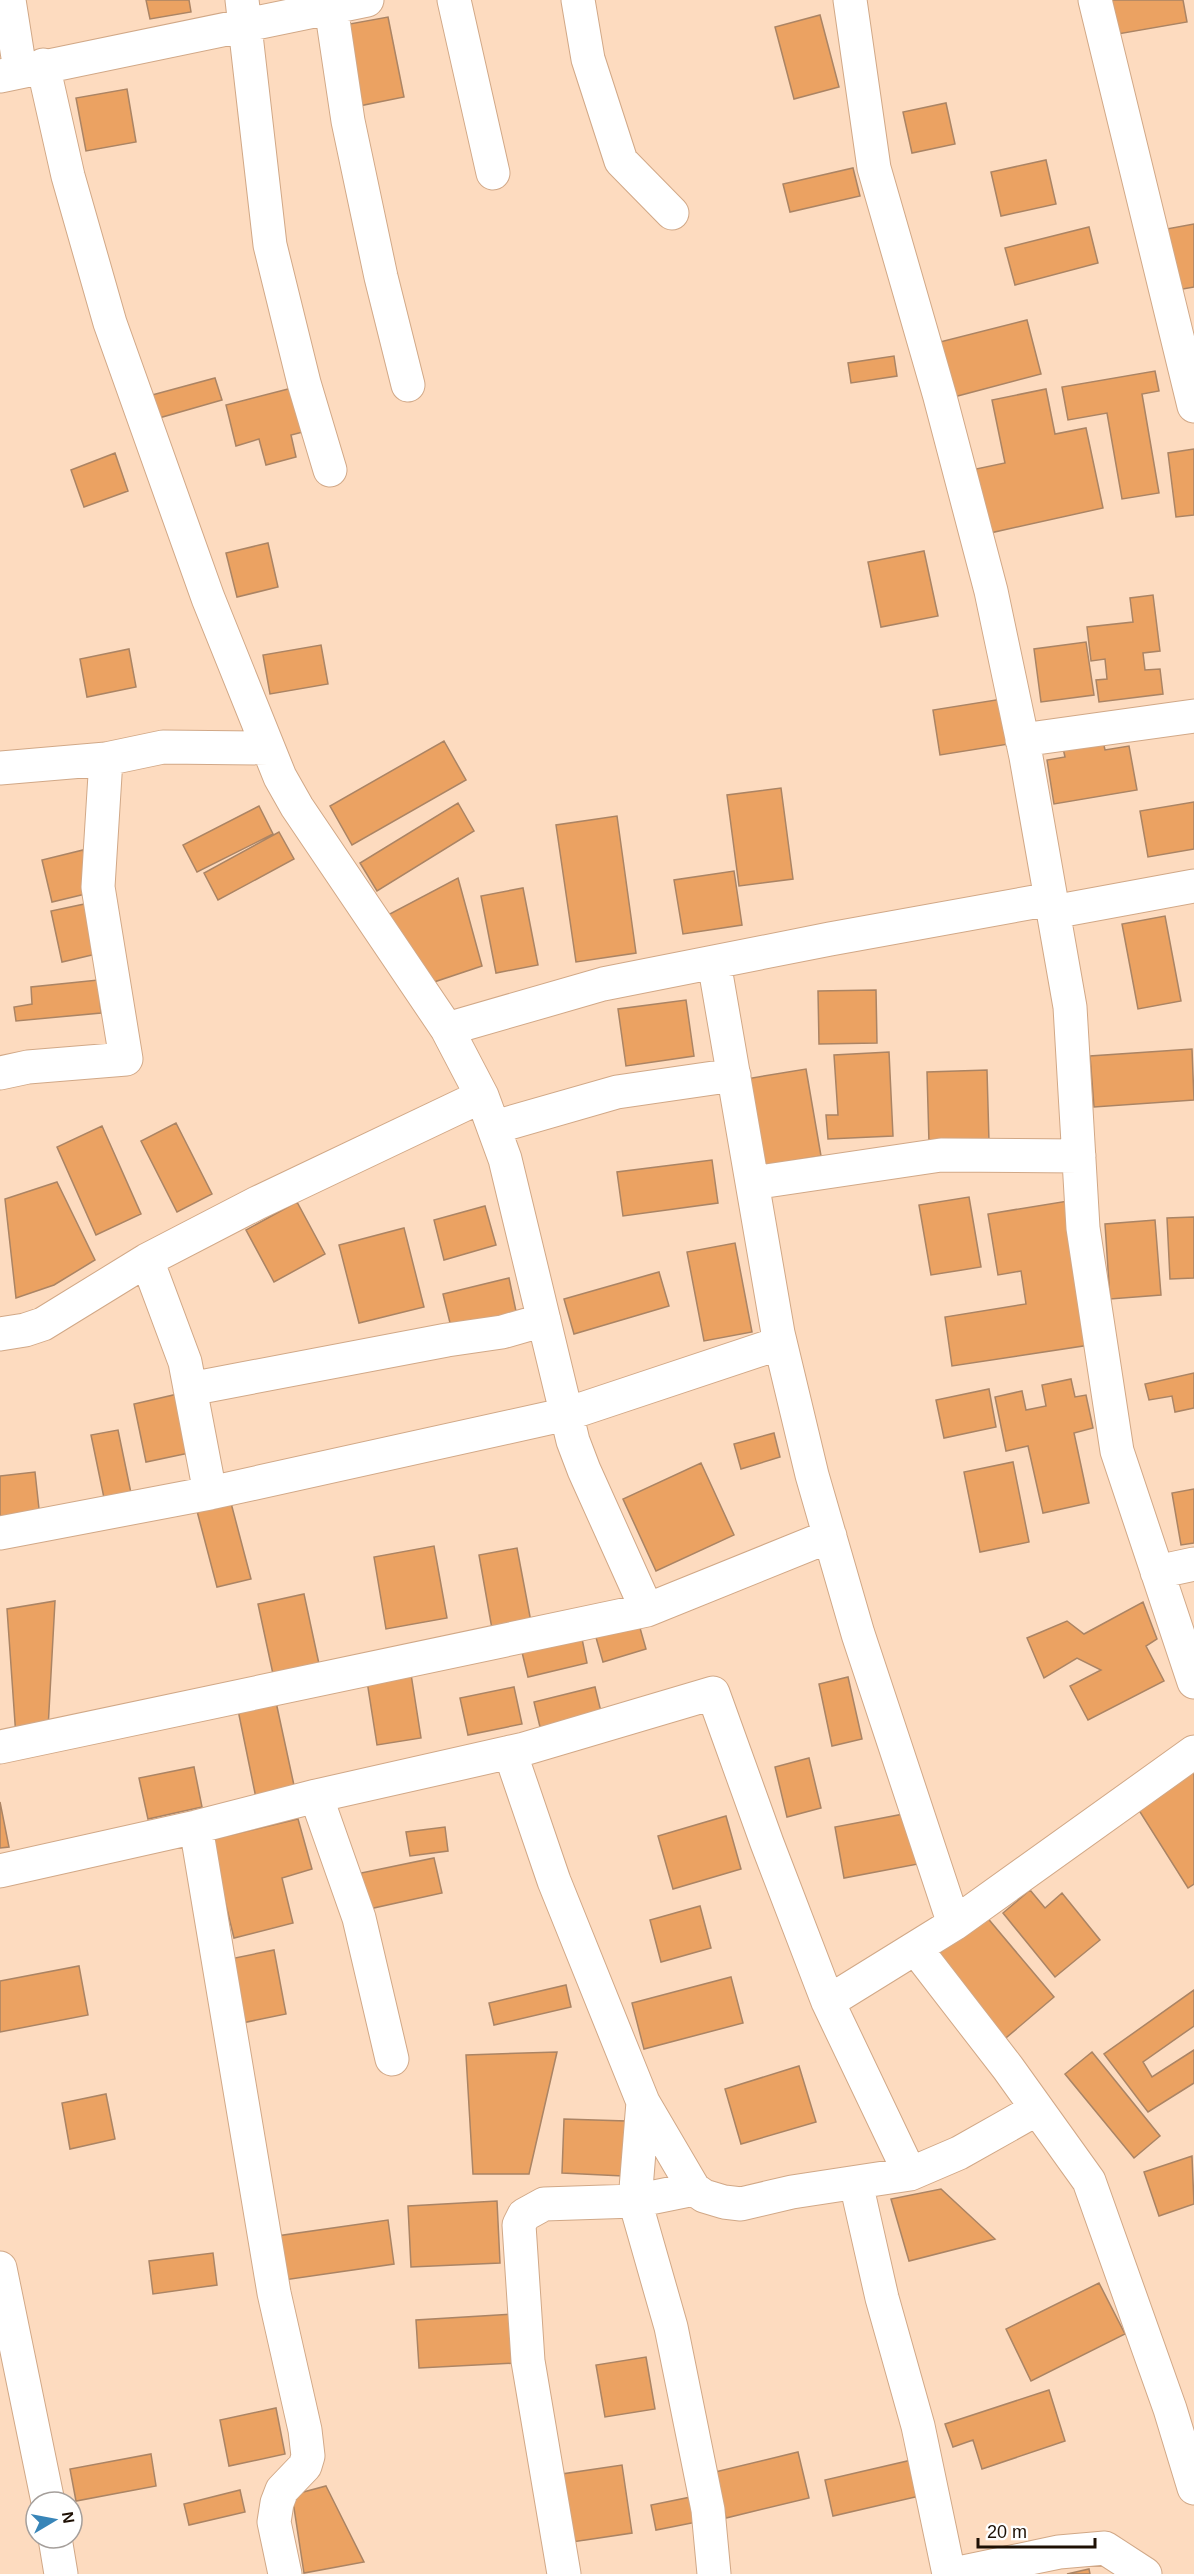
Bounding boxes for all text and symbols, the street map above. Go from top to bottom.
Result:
north arrow [24,2490,84,2550]
text: N [59,2510,78,2525]
scale bar [978,2511,1095,2549]
text: 20 m [987,2522,1027,2542]

